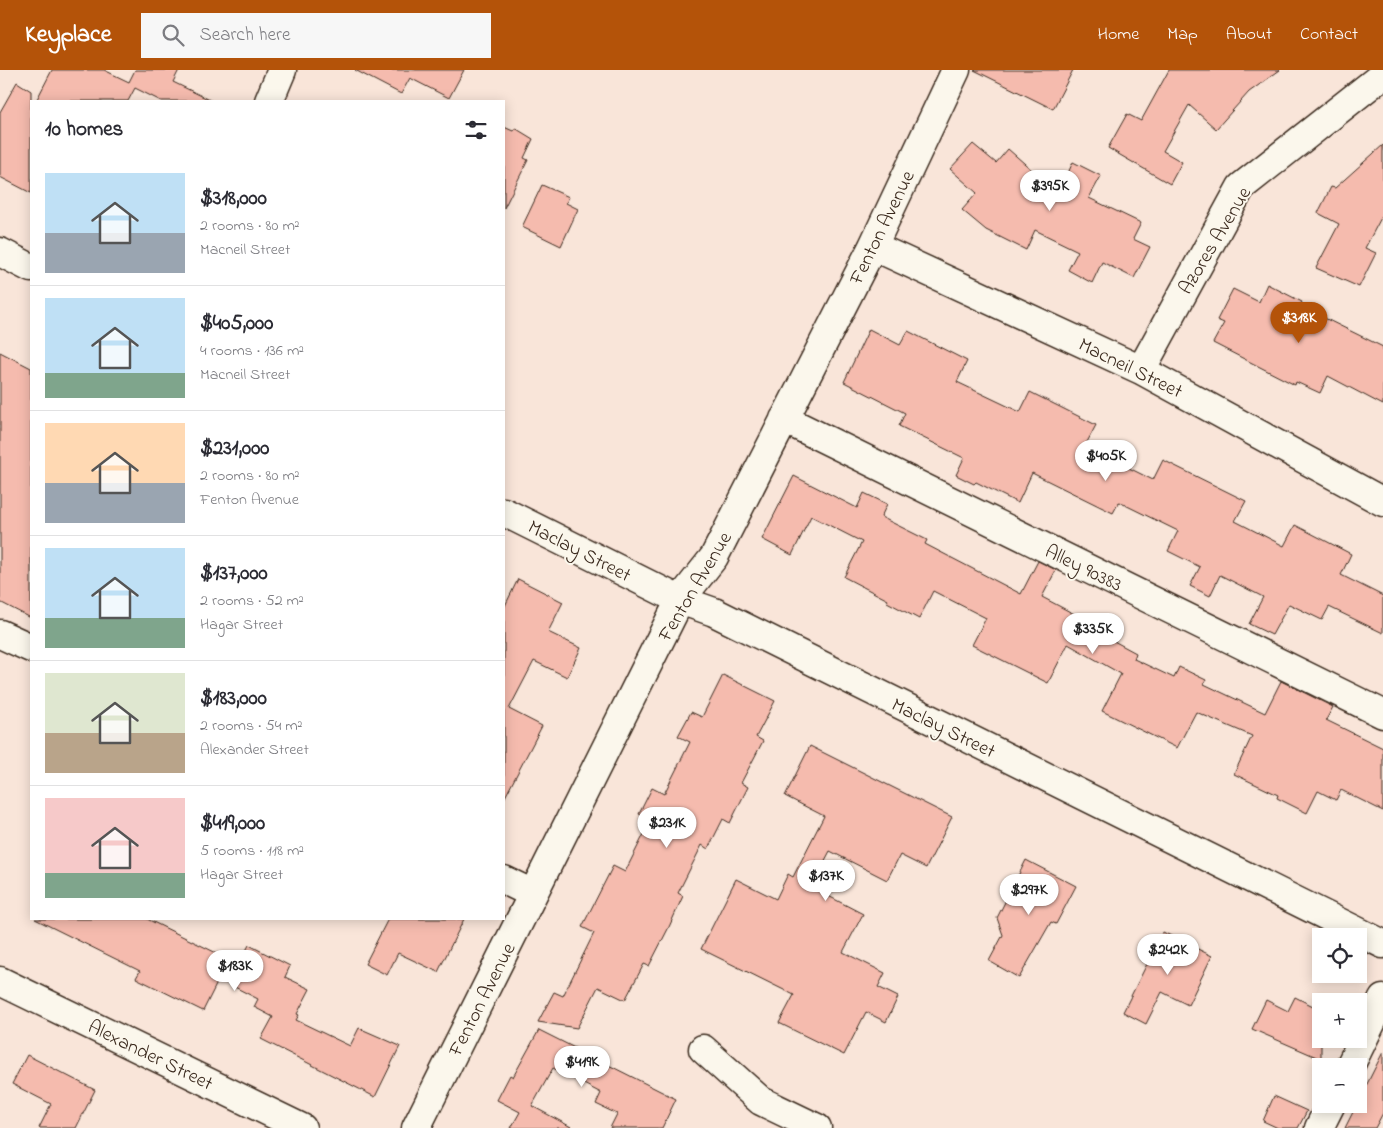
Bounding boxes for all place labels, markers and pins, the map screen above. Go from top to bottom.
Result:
pin: $395K [1015,170,1085,212]
pin: $318K [1264,302,1334,344]
pin: $405K [1071,440,1141,482]
pin: $335K [1058,612,1128,655]
pin: $231K [632,806,702,849]
pin: $137K [791,860,861,902]
pin: $297K [994,874,1064,916]
pin: $242K [1133,934,1203,976]
pin: $183K [200,950,270,992]
pin: $419K [547,1046,617,1088]

